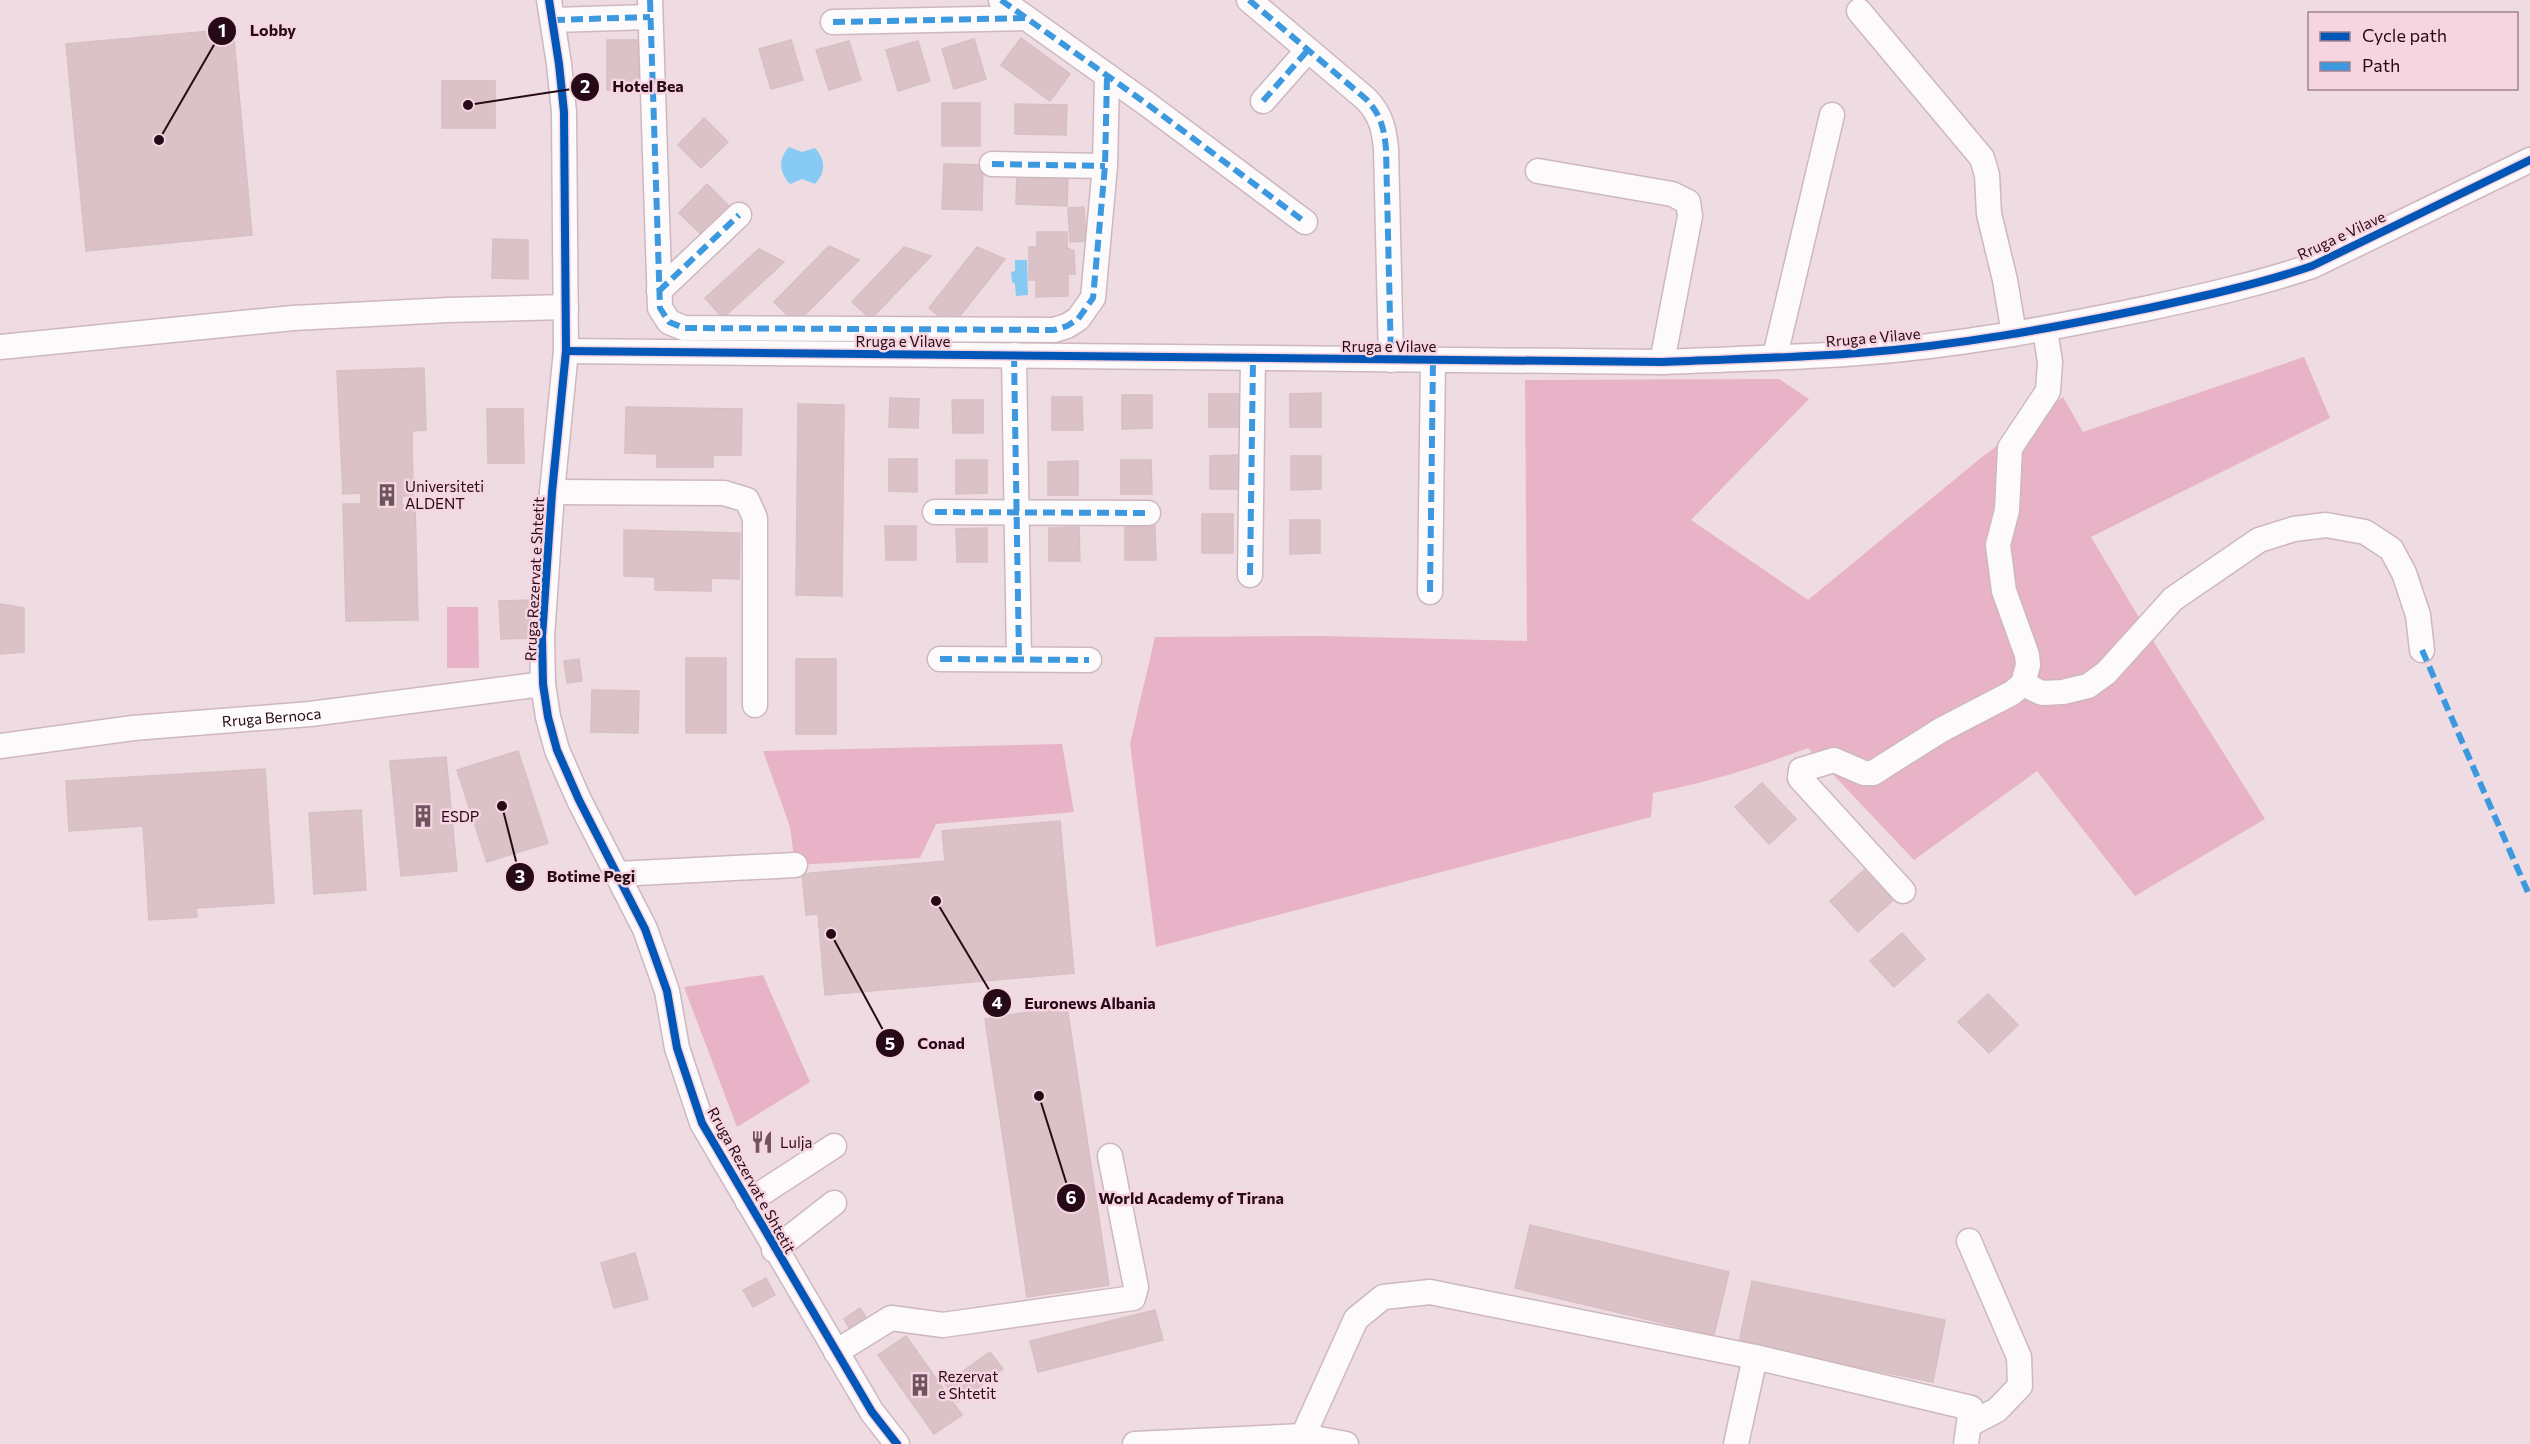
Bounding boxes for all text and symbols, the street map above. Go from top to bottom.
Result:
legend [2308,12,2518,90]
callout: Lobby [207,14,308,48]
text: 1 [218,19,226,41]
text: Lobby [250,20,296,39]
text: Cycle path [2362,24,2447,46]
text: Path [2362,54,2400,76]
callout: Hotel Bea [570,70,695,104]
text: 2 [580,75,590,97]
text: Hotel Bea [612,76,684,95]
street label: Rruga e Vilave [2294,207,2388,263]
street label: Rruga e Vilave [1825,324,1921,350]
street label: Rruga e Vilave [856,332,951,350]
street label: Rruga e Vilave [1342,337,1437,355]
place label: Universiteti ALDENT [405,477,484,512]
building icon: Universiteti ALDENT [374,482,400,508]
street label: Rruga Rezervat e Shtetit [521,496,547,662]
street label: Rruga Bernoca [221,704,322,730]
building icon: ESDP [410,803,436,829]
place label: ESDP [441,807,479,825]
callout: Botime Pegi [505,860,647,894]
text: 3 [515,865,525,887]
text: Botime Pegi [547,866,635,885]
callout: Euronews Albania [982,986,1168,1020]
text: 4 [991,991,1003,1013]
text: Euronews Albania [1024,993,1156,1012]
callout: Conad [875,1026,977,1060]
text: 5 [885,1032,895,1054]
text: Conad [917,1033,965,1052]
street label: Rruga Rezervat e Shtetit [704,1104,800,1256]
restaurant icon: Lulja [749,1129,775,1155]
place label: Lulja [780,1133,812,1151]
callout: World Academy of Tirana [1056,1181,1295,1215]
text: 6 [1065,1186,1077,1208]
text: World Academy of Tirana [1098,1188,1284,1207]
place label: Rezervat e Shtetit [938,1367,998,1402]
building icon: Rezervat e Shtetit [907,1372,933,1398]

